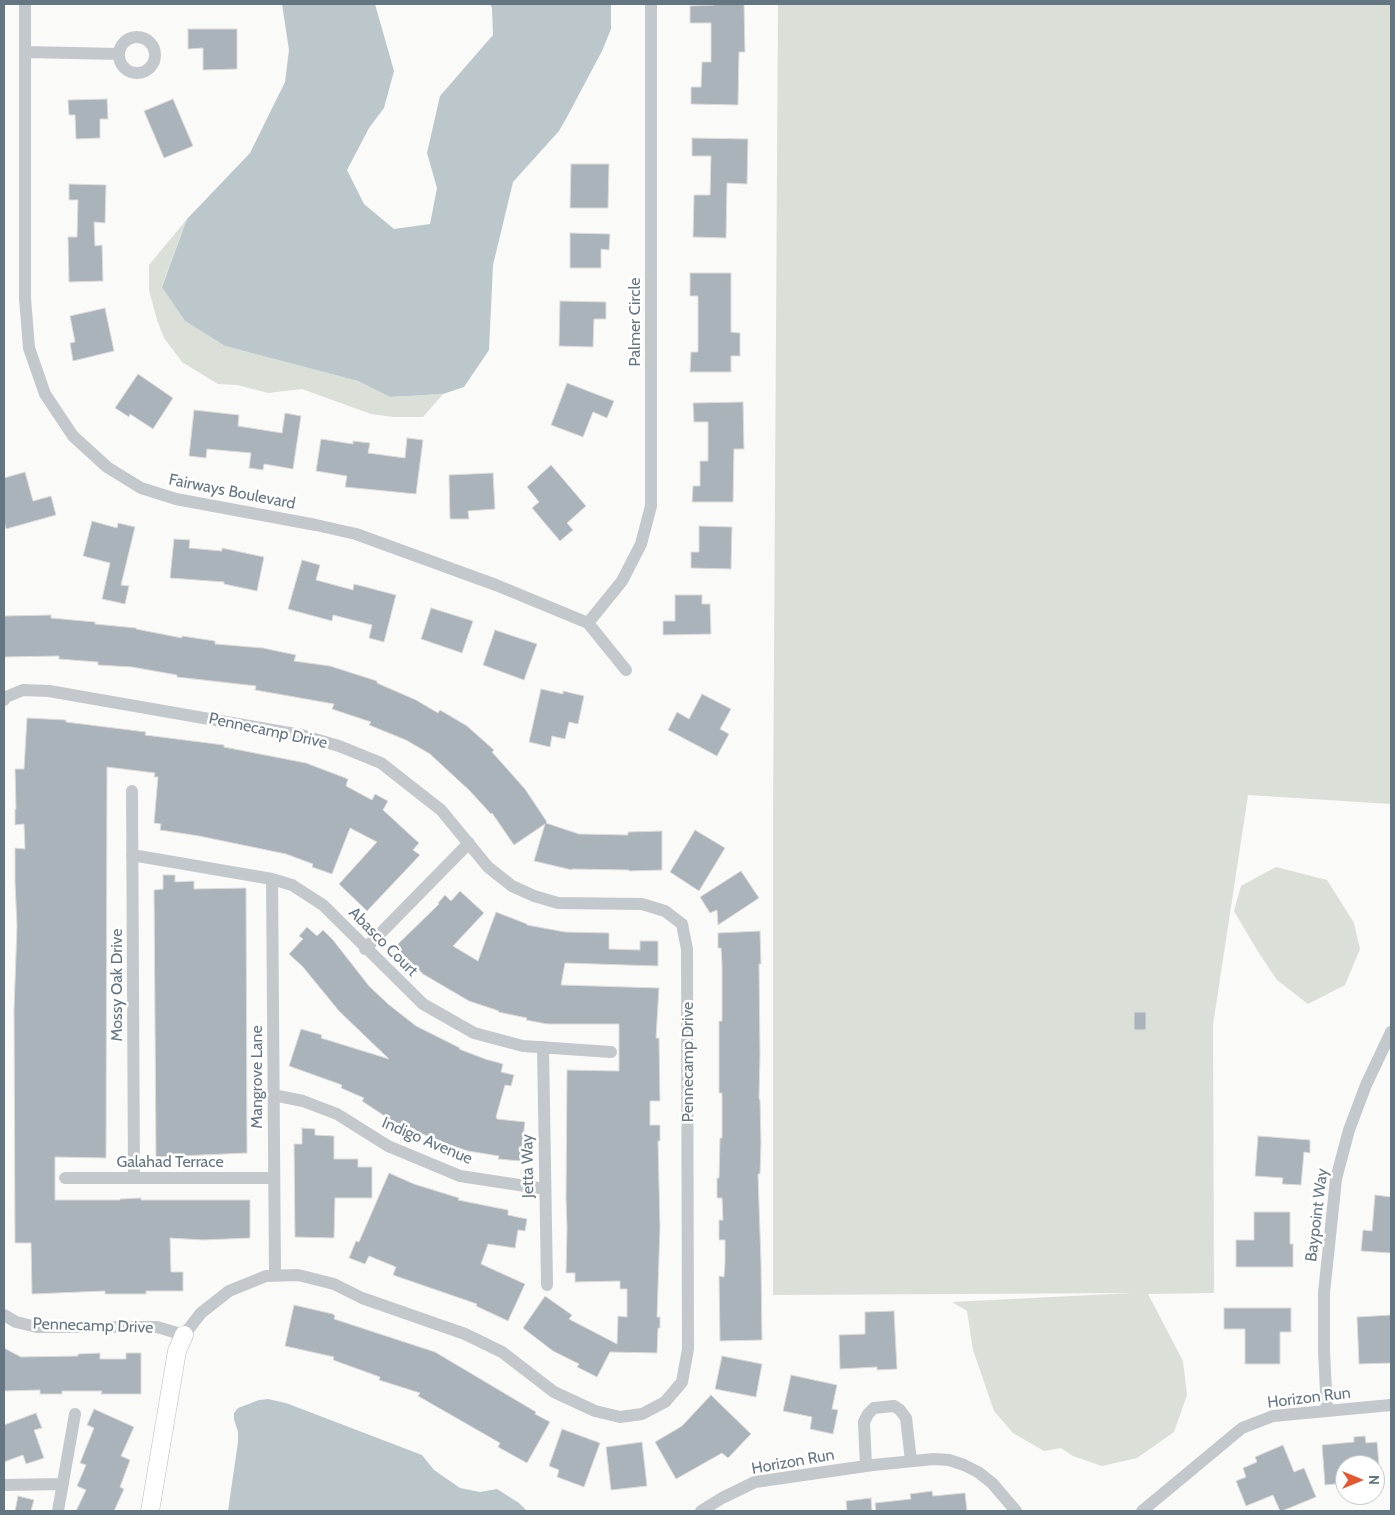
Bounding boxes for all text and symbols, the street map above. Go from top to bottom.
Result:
street label: Palmer Circle [625,277,645,367]
street label: Fairways Boulevard [167,470,297,514]
street label: Pennecamp Drive [207,709,329,753]
street label: Abasco Court [344,903,422,981]
street label: Mossy Oak Drive [107,928,127,1042]
street label: Pennecamp Drive [678,1002,698,1122]
street label: Mangrove Lane [247,1025,267,1129]
street label: Indigo Avenue [379,1113,475,1169]
street label: Jetta Way [518,1134,538,1198]
street label: Galahad Terrace [116,1152,224,1172]
street label: Baypoint Way [1302,1167,1332,1263]
street label: Pennecamp Drive [32,1314,154,1338]
street label: Horizon Run [1266,1383,1352,1413]
street label: Horizon Run [750,1445,836,1479]
north arrow [1335,1455,1385,1505]
text: N [1365,1475,1383,1485]

